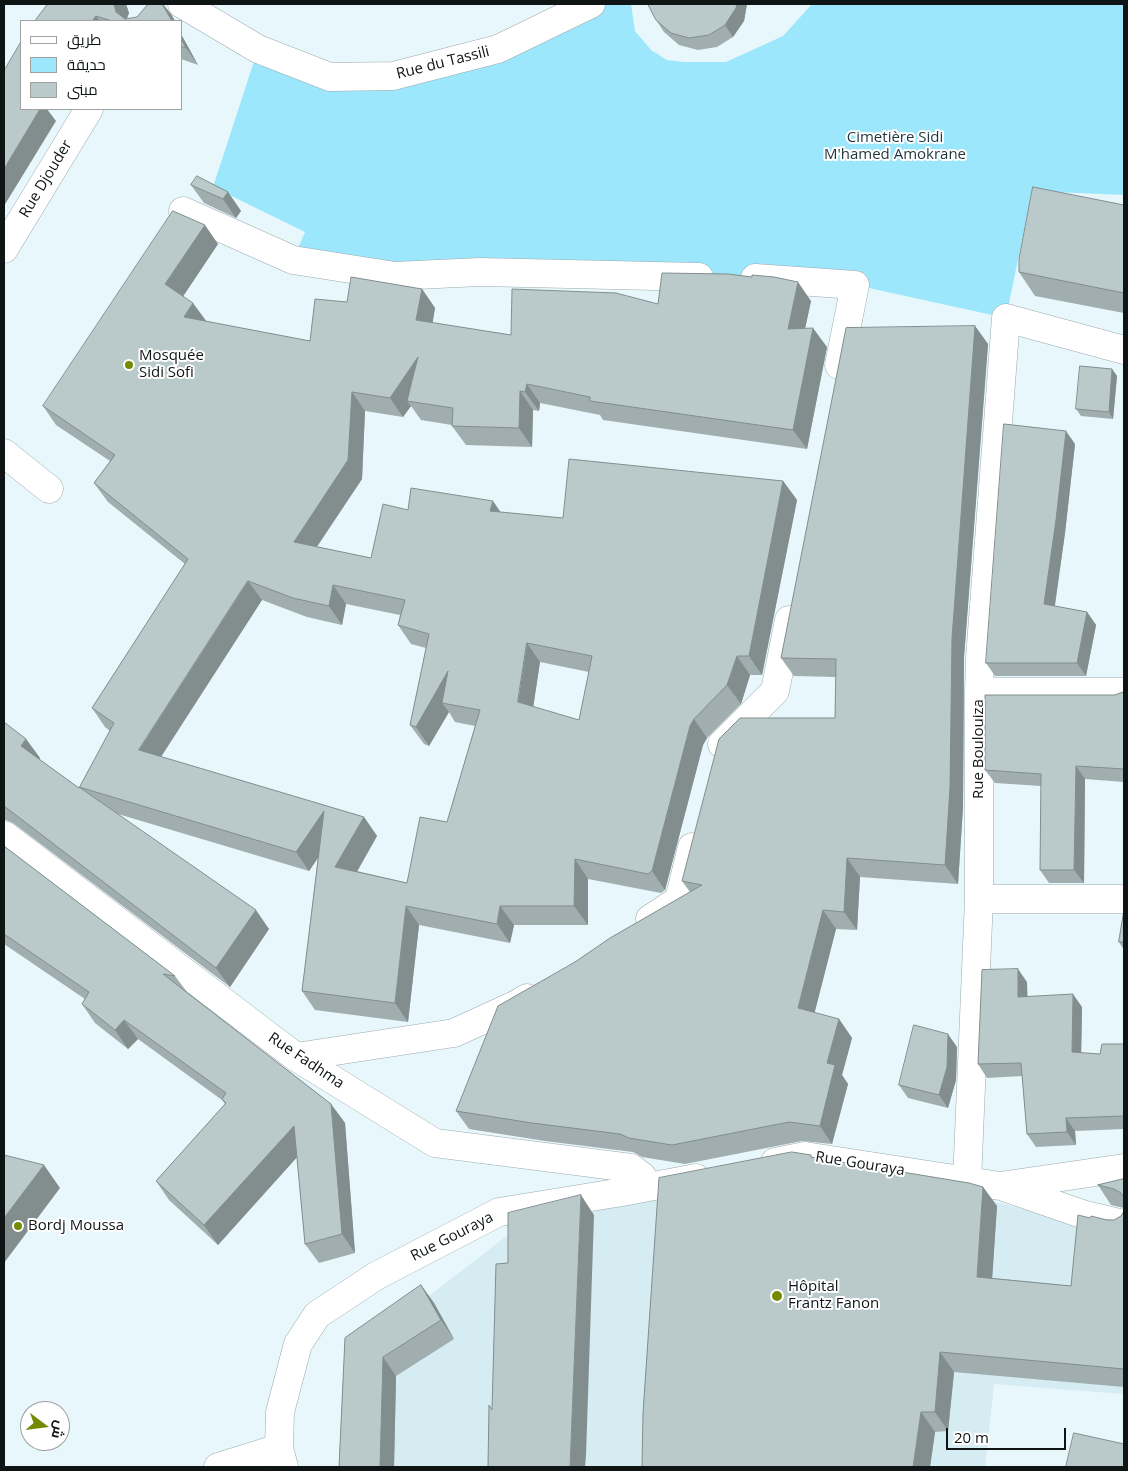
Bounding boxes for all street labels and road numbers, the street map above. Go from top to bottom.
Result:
street label: Rue du Tassili [395,43,491,83]
street label: Rue Djouder [16,137,76,221]
street label: Rue Boulouiza [970,699,988,799]
street label: Rue Fadhma [265,1029,347,1093]
street label: Rue Gouraya [814,1148,906,1180]
street label: Rue Gouraya [408,1209,496,1265]

